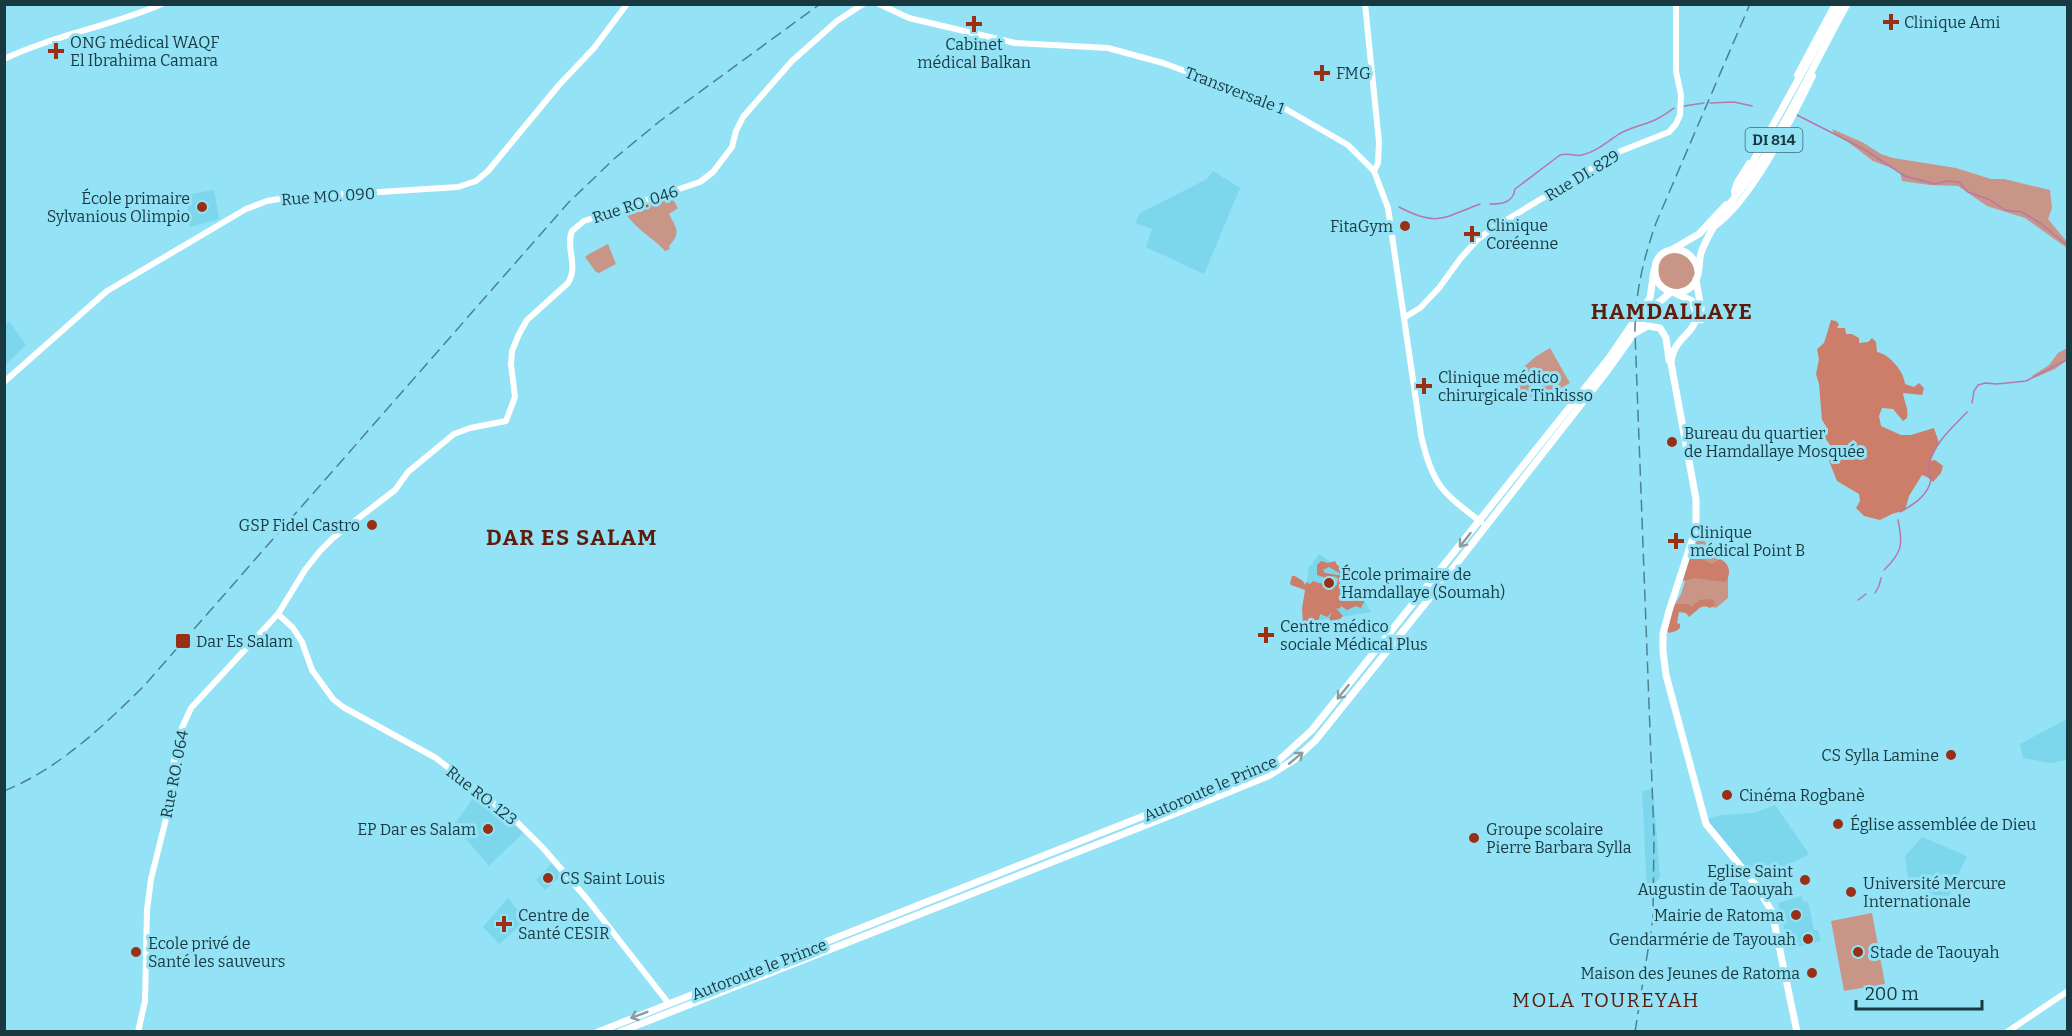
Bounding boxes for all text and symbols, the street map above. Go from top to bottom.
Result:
marker: Clinique Ami [1882,13,1900,31]
place label: Clinique Ami [1904,13,2001,32]
marker: Cabinet médical Balkan [965,15,983,33]
place label: ONG médical WAQF El Ibrahima Camara [70,33,219,70]
place label: Cabinet médical Balkan [917,35,1031,72]
marker: ONG médical WAQF El Ibrahima Camara [47,42,65,60]
street label: Transversale 1 [1182,63,1288,118]
marker: FMG [1313,64,1331,82]
place label: FMG [1336,64,1371,83]
road number: DI 814 [1746,128,1802,152]
street label: Rue DI. 829 [1542,146,1623,205]
street label: Rue RO. 046 [590,182,681,227]
street label: Rue MO. 090 [280,184,376,209]
place label: École primaire Sylvanious Olimpio [47,188,190,226]
marker: École primaire Sylvanious Olimpio [195,200,209,214]
place label: Clinique Coréenne [1486,216,1558,253]
place label: FitaGym [1330,217,1393,236]
marker: FitaGym [1398,219,1412,233]
marker: Clinique Coréenne [1463,225,1481,243]
district label: HAMDALLAYE [1591,298,1753,325]
place label: Clinique médico chirurgicale Tinkisso [1438,368,1593,405]
marker: Clinique médico chirurgicale Tinkisso [1415,377,1433,395]
place label: Bureau du quartier de Hamdallaye Mosquée [1684,424,1865,461]
marker: Bureau du quartier de Hamdallaye Mosquée [1665,435,1679,449]
place label: GSP Fidel Castro [238,516,360,535]
marker: GSP Fidel Castro [365,518,379,532]
place label: Clinique médical Point B [1690,523,1805,560]
district label: DAR ES SALAM [486,524,658,551]
one-way arrow [1459,531,1471,547]
marker: Clinique médical Point B [1667,532,1685,550]
place label: École primaire de Hamdallaye (Soumah) [1341,564,1505,602]
marker: École primaire de Hamdallaye (Soumah) [1322,576,1336,590]
place label: Centre médico sociale Médical Plus [1280,617,1428,654]
marker: Centre médico sociale Médical Plus [1257,626,1275,644]
marker: Dar Es Salam [174,632,192,650]
place label: Dar Es Salam [196,632,293,651]
one-way arrow [1336,684,1350,699]
street label: Rue RO. 064 [157,728,192,820]
place label: CS Sylla Lamine [1821,746,1939,765]
marker: CS Sylla Lamine [1944,748,1958,762]
one-way arrow [1288,751,1304,764]
street label: Autoroute le Prince [1141,752,1280,825]
street label: Rue RO. 123 [443,762,521,829]
place label: Cinéma Rogbanè [1739,786,1865,805]
marker: Cinéma Rogbanè [1720,788,1734,802]
place label: Église assemblée de Dieu [1850,814,2036,834]
marker: Église assemblée de Dieu [1831,817,1845,831]
place label: EP Dar es Salam [357,820,476,839]
place label: Groupe scolaire Pierre Barbara Sylla [1486,820,1632,857]
marker: EP Dar es Salam [481,822,495,836]
marker: Groupe scolaire Pierre Barbara Sylla [1467,831,1481,845]
place label: Eglise Saint Augustin de Taouyah [1637,862,1793,899]
place label: CS Saint Louis [560,869,665,888]
marker: CS Saint Louis [541,871,555,885]
marker: Eglise Saint Augustin de Taouyah [1798,873,1812,887]
place label: Université Mercure Internationale [1863,874,2006,911]
marker: Université Mercure Internationale [1844,885,1858,899]
place label: Centre de Santé CESIR [518,906,610,943]
place label: Mairie de Ratoma [1654,906,1784,925]
marker: Mairie de Ratoma [1789,908,1803,922]
marker: Centre de Santé CESIR [495,915,513,933]
place label: Gendarmérie de Tayouah [1609,930,1796,949]
marker: Gendarmérie de Tayouah [1801,932,1815,946]
place label: Ecole privé de Santé les sauveurs [148,934,285,971]
street label: Autoroute le Prince [689,935,829,1004]
place label: Stade de Taouyah [1870,943,2000,962]
marker: Ecole privé de Santé les sauveurs [129,945,143,959]
marker: Stade de Taouyah [1851,945,1865,959]
place label: Maison des Jeunes de Ratoma [1580,964,1800,983]
marker: Maison des Jeunes de Ratoma [1805,966,1819,980]
scale bar [1856,973,1982,1011]
text: 200 m [1865,983,1919,1005]
district label: MOLA TOUREYAH [1512,988,1700,1012]
one-way arrow [630,1010,649,1021]

